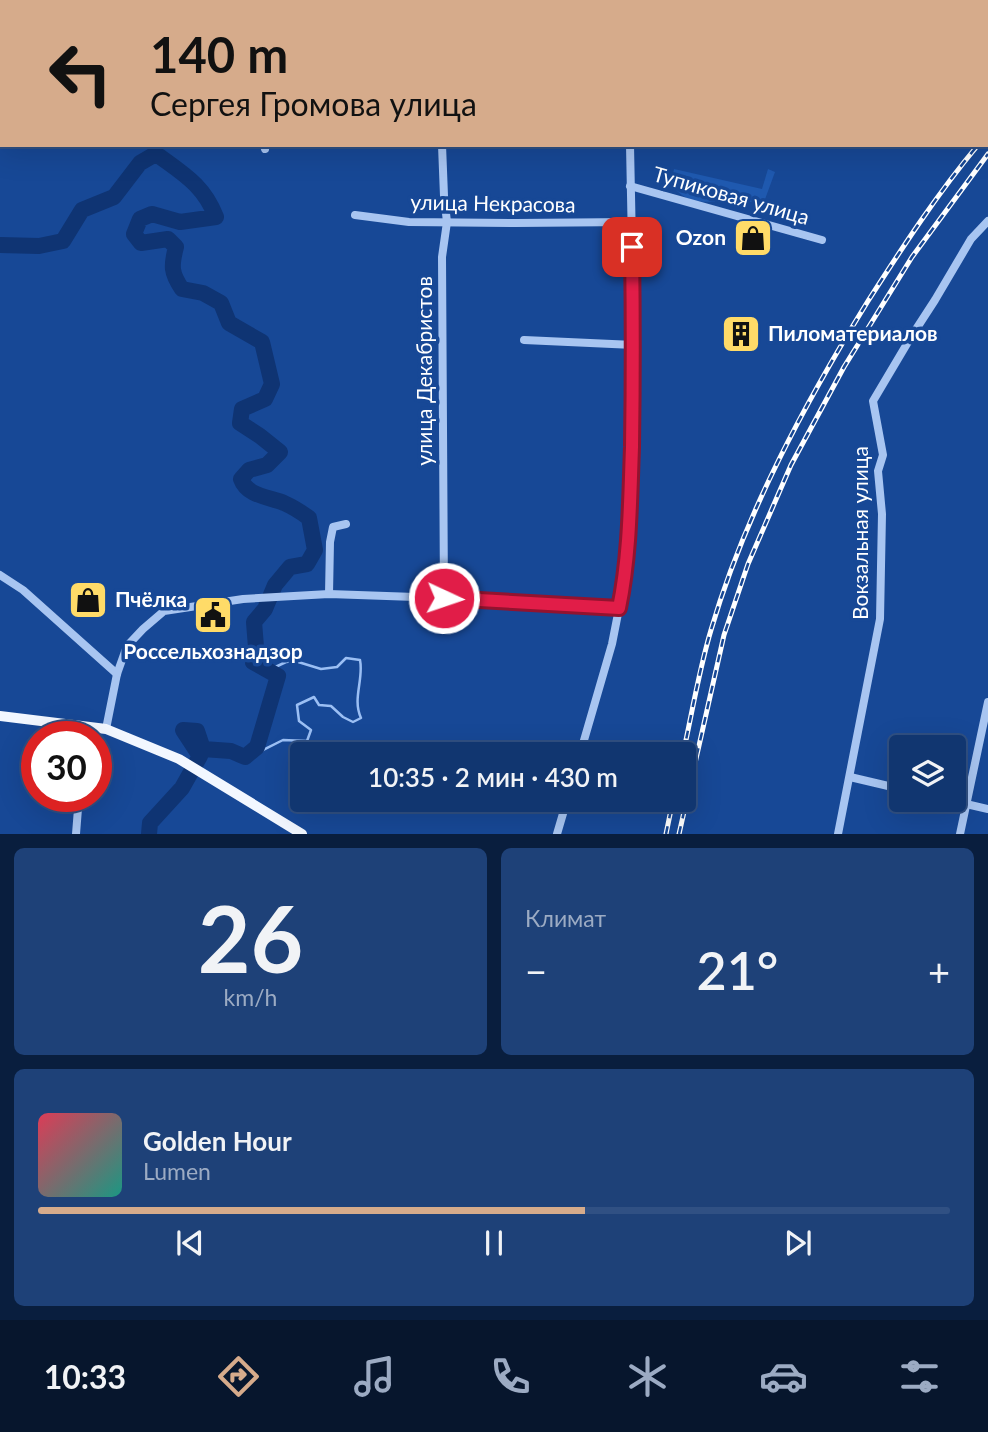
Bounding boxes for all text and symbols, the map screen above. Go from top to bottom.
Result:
text: 140 m [150,25,288,83]
icon: left [35,28,126,119]
text: Сергея Громова улица [150,84,477,123]
street label: Тупиковая улица [650,160,813,229]
street label: улица Некрасова [410,189,576,216]
pin [602,217,662,277]
shop icon: Ozon [732,217,774,259]
place label: Ozon [676,224,726,249]
icon: arrive [613,228,651,266]
street label: улица Декабристов [411,276,436,466]
building icon: Пиломатериалов [720,313,762,355]
place label: Пиломатериалов [768,320,938,345]
street label: Вокзальная улица [847,446,872,620]
position arrow [407,561,481,635]
shop icon: Пчёлка [67,579,109,621]
place label: Пчёлка [115,586,187,611]
public building icon: Россельхознадзор [192,594,234,636]
place label: Россельхознадзор [123,638,303,663]
speed limit sign: 30 [21,721,112,812]
map controls [889,735,966,812]
button: layers [889,735,966,812]
text: 10:35 · 2 мин · 430 m [368,761,618,793]
text: 26 [198,883,303,992]
text: Климат [525,904,606,932]
text: 21° [697,939,778,1001]
text: − [525,948,547,994]
text: + [928,948,950,994]
text: km/h [224,983,277,1011]
text: Golden Hour [143,1125,292,1157]
text: Lumen [143,1157,211,1185]
icon: previous [171,1224,209,1262]
icon: pause [475,1224,513,1262]
icon: next [779,1224,817,1262]
icon: directions [214,1352,263,1401]
icon: music [350,1352,399,1401]
icon: phone [486,1352,535,1401]
icon: climate [623,1352,672,1401]
icon: car [759,1352,808,1401]
icon: filters [895,1352,944,1401]
text: 10:33 [44,1357,126,1396]

